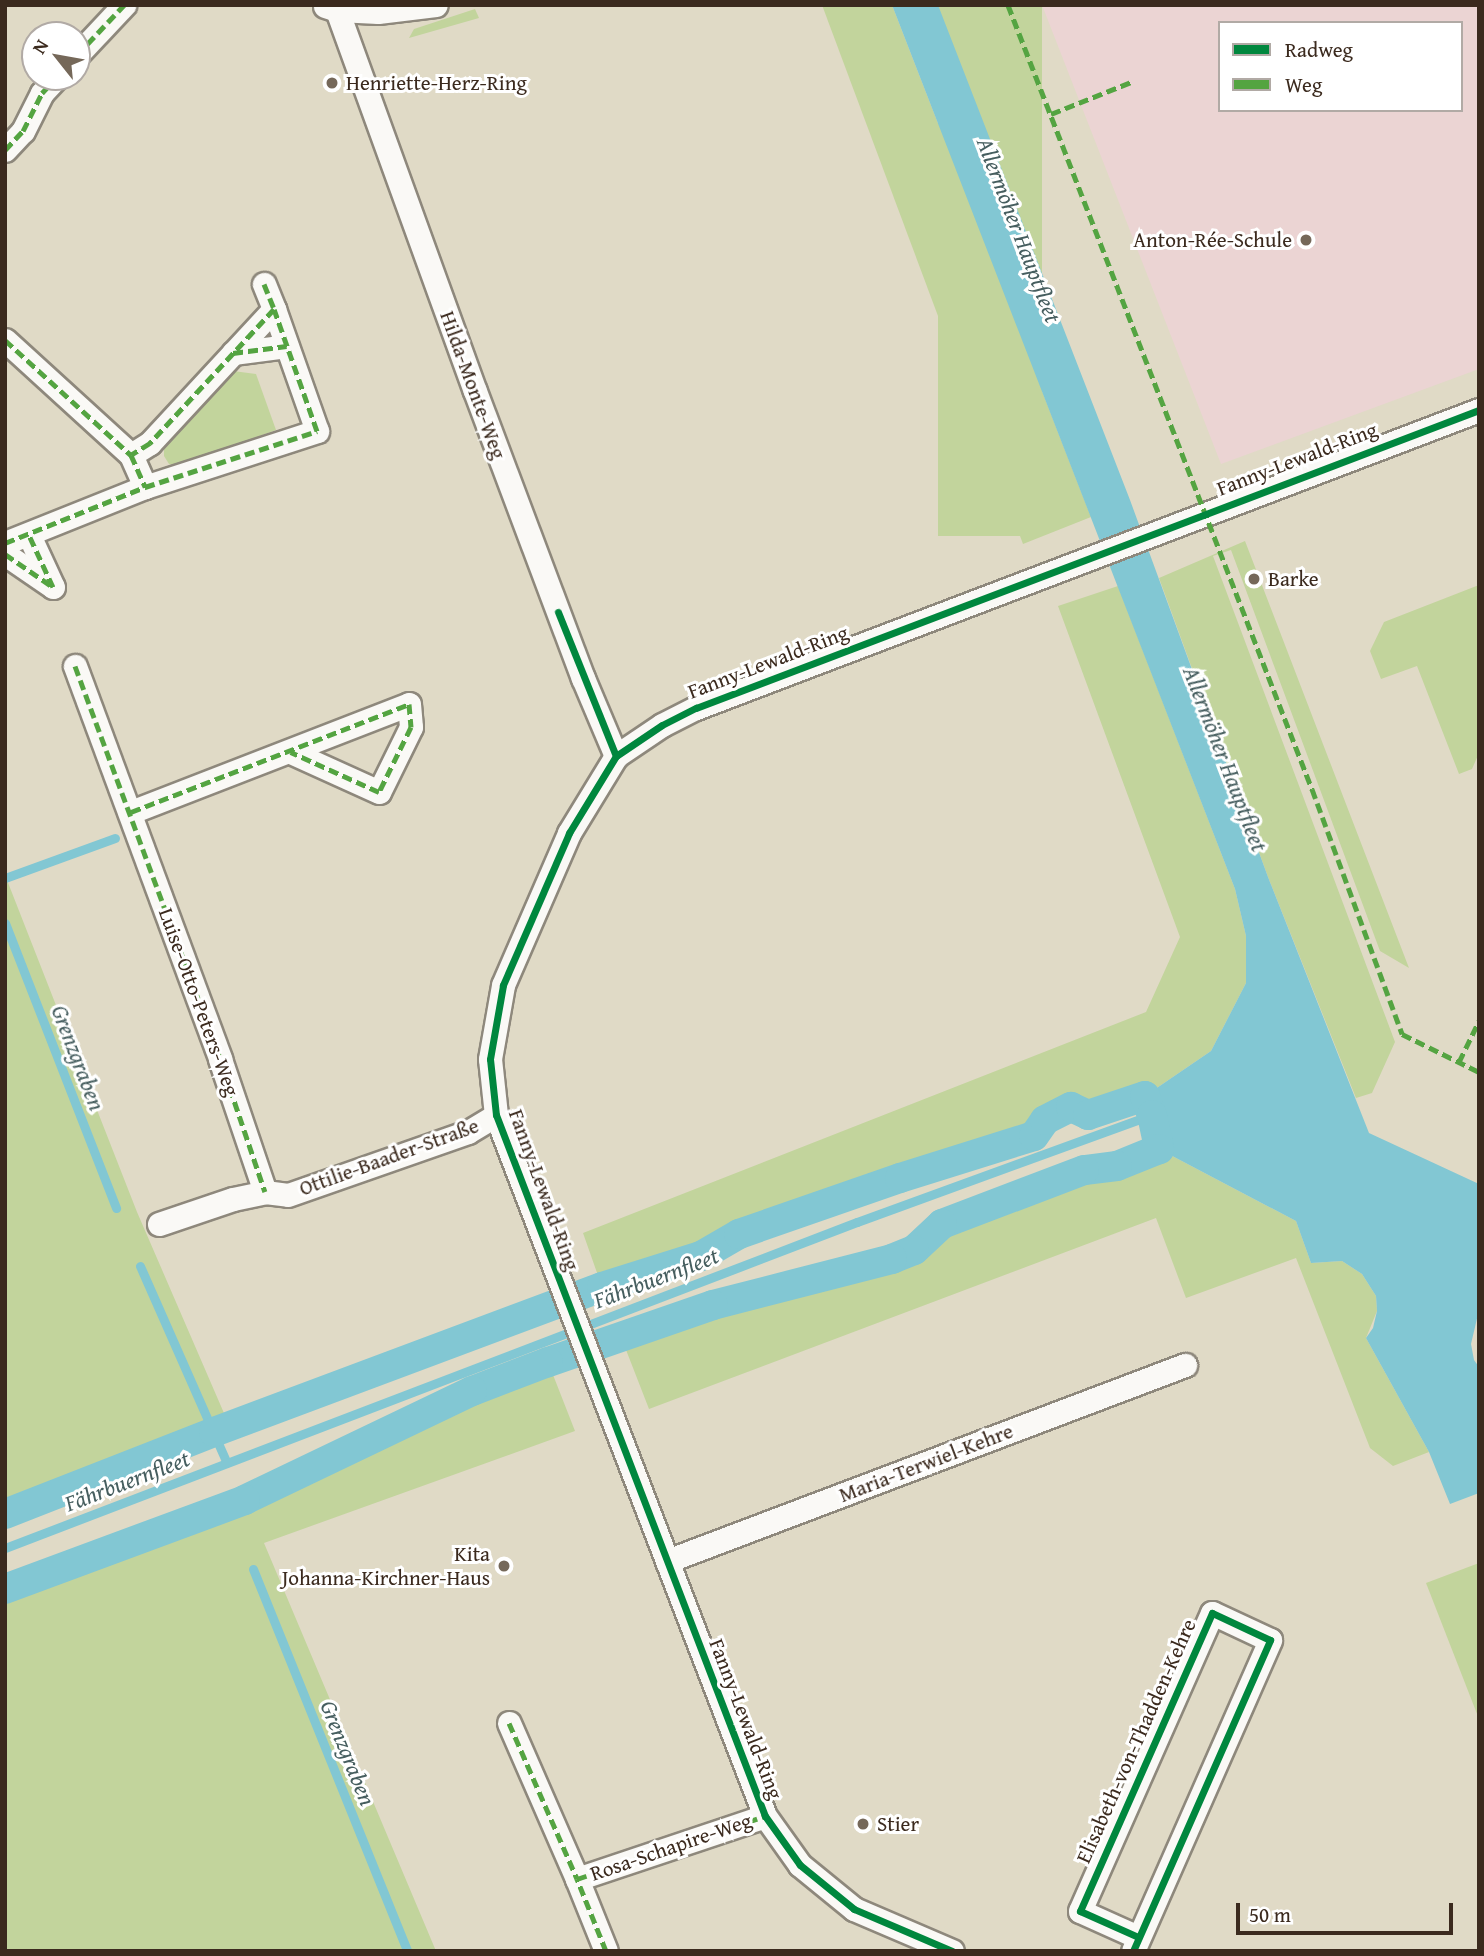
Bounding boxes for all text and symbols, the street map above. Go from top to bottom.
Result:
north arrow [21,21,91,91]
legend [1218,21,1463,112]
text: N [24,34,55,59]
text: Radweg [1285,34,1353,65]
text: Weg [1285,69,1322,100]
place label: Henriette-Herz-Ring [346,70,527,96]
marker: Henriette-Herz-Ring [324,75,340,91]
water label: Allermöher Hauptfleet [971,134,1067,326]
place label: Anton-Rée-Schule [1133,227,1292,253]
marker: Anton-Rée-Schule [1298,232,1314,248]
street label: Hilda-Monte-Weg [435,308,511,462]
street label: Fanny-Lewald-Ring [1213,417,1381,501]
place label: Barke [1268,566,1319,592]
marker: Barke [1246,571,1262,587]
street label: Fanny-Lewald-Ring [684,620,852,704]
water label: Allermöher Hauptfleet [1177,663,1273,855]
street label: Luise-Otto-Peters-Weg [153,905,245,1099]
water label: Grenzgraben [45,1001,111,1115]
street label: Fanny-Lewald-Ring [503,1106,585,1274]
street label: Ottilie-Baader-Straße [296,1113,482,1201]
water label: Fährbuernfleet [590,1242,722,1314]
street label: Maria-Terwiel-Kehre [835,1418,1017,1508]
water label: Fährbuernfleet [61,1445,193,1517]
place label: Kita Johanna-Kirchner-Haus [282,1541,490,1591]
marker: Kita Johanna-Kirchner-Haus [496,1558,512,1574]
street label: Elisabeth-von-Thadden-Kehre [1071,1615,1201,1867]
street label: Fanny-Lewald-Ring [704,1635,788,1803]
water label: Grenzgraben [314,1697,382,1809]
street label: Rosa-Schapire-Weg [587,1808,755,1886]
place label: Stier [877,1811,919,1837]
marker: Stier [855,1816,871,1832]
scale bar [1239,1890,1456,1934]
text: 50 m [1249,1899,1291,1930]

